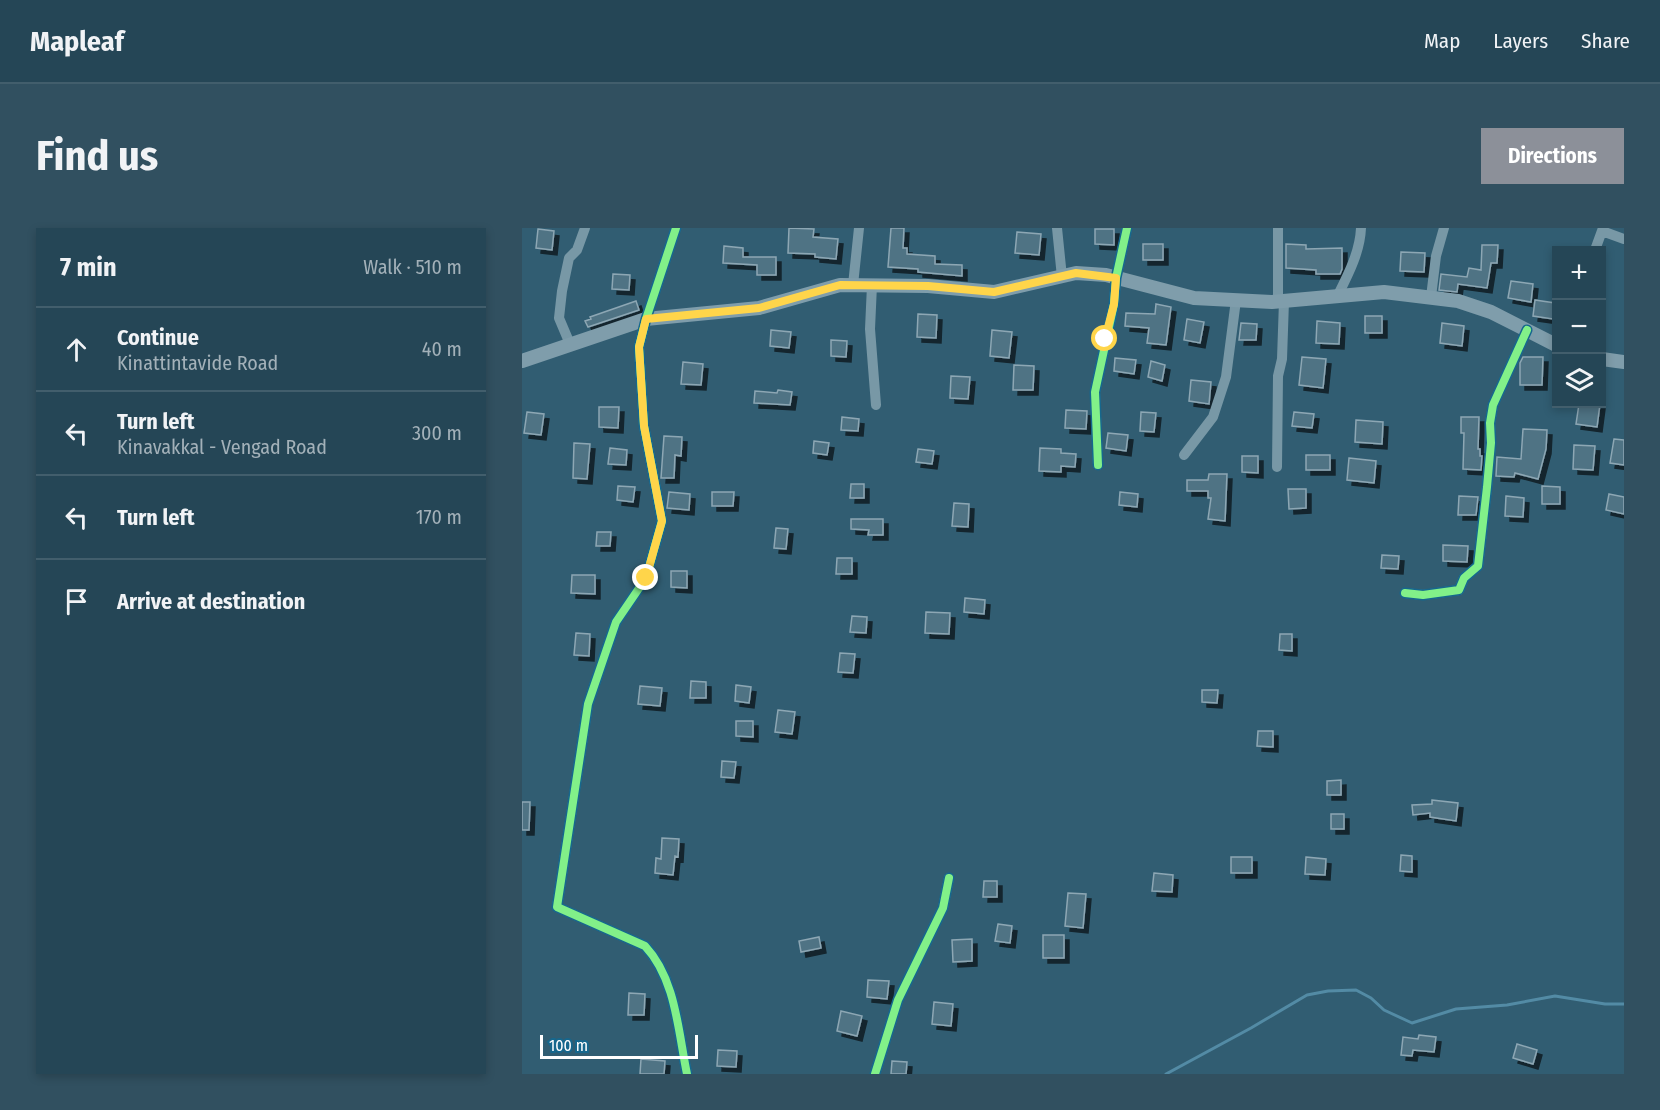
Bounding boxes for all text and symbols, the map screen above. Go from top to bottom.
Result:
text: Mapleaf [30,25,124,58]
text: Map [1424,28,1460,54]
text: Layers [1493,28,1548,54]
text: Share [1581,28,1630,54]
button: Directions [1481,128,1624,184]
text: Find us [36,131,158,181]
map controls [1552,246,1606,408]
button: + [1552,246,1606,300]
text: 7 min [60,252,117,283]
text: Walk · 510 m [363,255,462,279]
button: − [1552,300,1606,354]
text: Continue [117,324,199,351]
route start [1091,325,1117,351]
icon: ahead [60,333,93,366]
text: 40 m [422,337,462,361]
text: Kinattintavide Road [117,351,278,375]
button: layers [1552,354,1606,408]
text: Turn left [117,408,195,435]
icon: left [60,417,93,450]
text: 300 m [412,421,462,445]
text: Kinavakkal - Vengad Road [117,435,327,459]
icon: left [60,501,93,534]
text: Turn left [117,504,195,531]
text: 170 m [416,505,462,529]
route end [632,564,658,590]
icon: arrive [60,585,93,618]
text: Arrive at destination [117,588,305,615]
scale bar [540,1032,698,1060]
text: 100 m [549,1036,588,1055]

